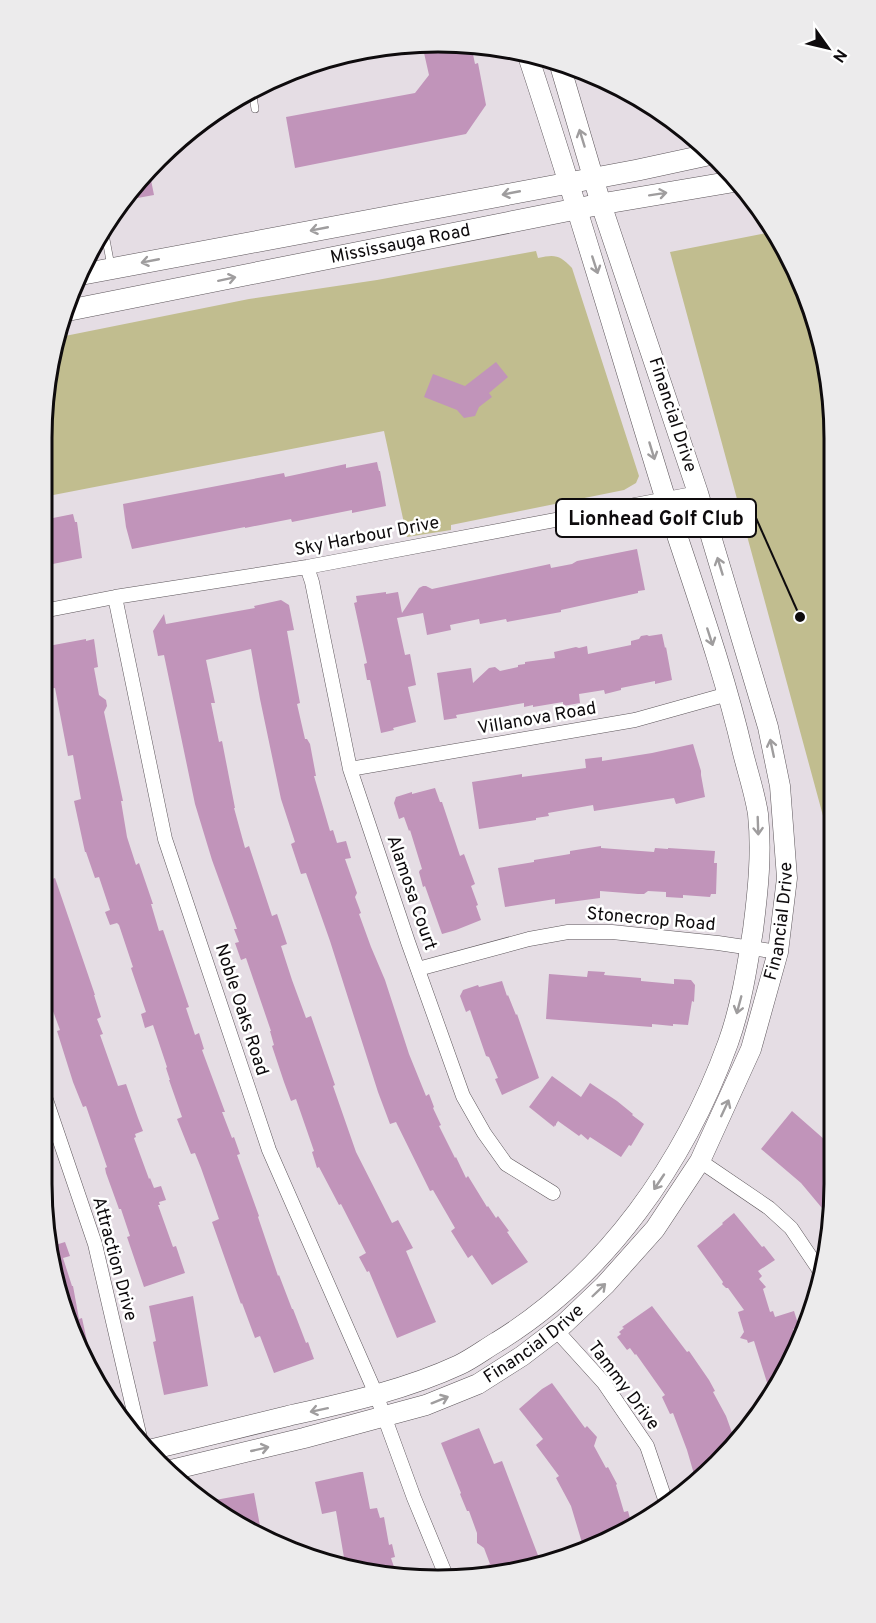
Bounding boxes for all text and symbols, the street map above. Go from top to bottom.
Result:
north arrow [798,18,858,78]
text: N [827,45,850,66]
one-way arrow [576,128,587,147]
one-way arrow [502,188,521,199]
one-way arrow [648,188,668,199]
street label: Mississauga Road [328,219,472,269]
one-way arrow [310,224,330,235]
one-way arrow [590,255,601,274]
one-way arrow [141,256,160,267]
one-way arrow [217,273,237,284]
street label: Financial Drive [643,355,701,475]
one-way arrow [647,441,658,460]
callout: Lionhead Golf Club [556,499,756,537]
text: Lionhead Golf Club [568,507,744,533]
street label: Sky Harbour Drive [293,512,441,562]
one-way arrow [714,557,725,576]
one-way arrow [705,627,716,646]
street label: Villanova Road [476,697,598,741]
one-way arrow [766,739,777,758]
one-way arrow [752,815,764,835]
street label: Alamosa Court [381,832,441,954]
street label: Financial Drive [759,861,799,983]
street label: Stonecrop Road [586,903,716,937]
street label: Noble Oaks Road [209,941,273,1079]
one-way arrow [732,995,744,1014]
one-way arrow [720,1099,731,1117]
one-way arrow [652,1173,664,1190]
street label: Attraction Drive [86,1194,142,1324]
one-way arrow [592,1283,607,1297]
street label: Financial Drive [479,1299,589,1389]
street label: Tammy Drive [582,1337,664,1435]
one-way arrow [430,1393,449,1404]
one-way arrow [310,1404,329,1416]
one-way arrow [250,1442,269,1454]

